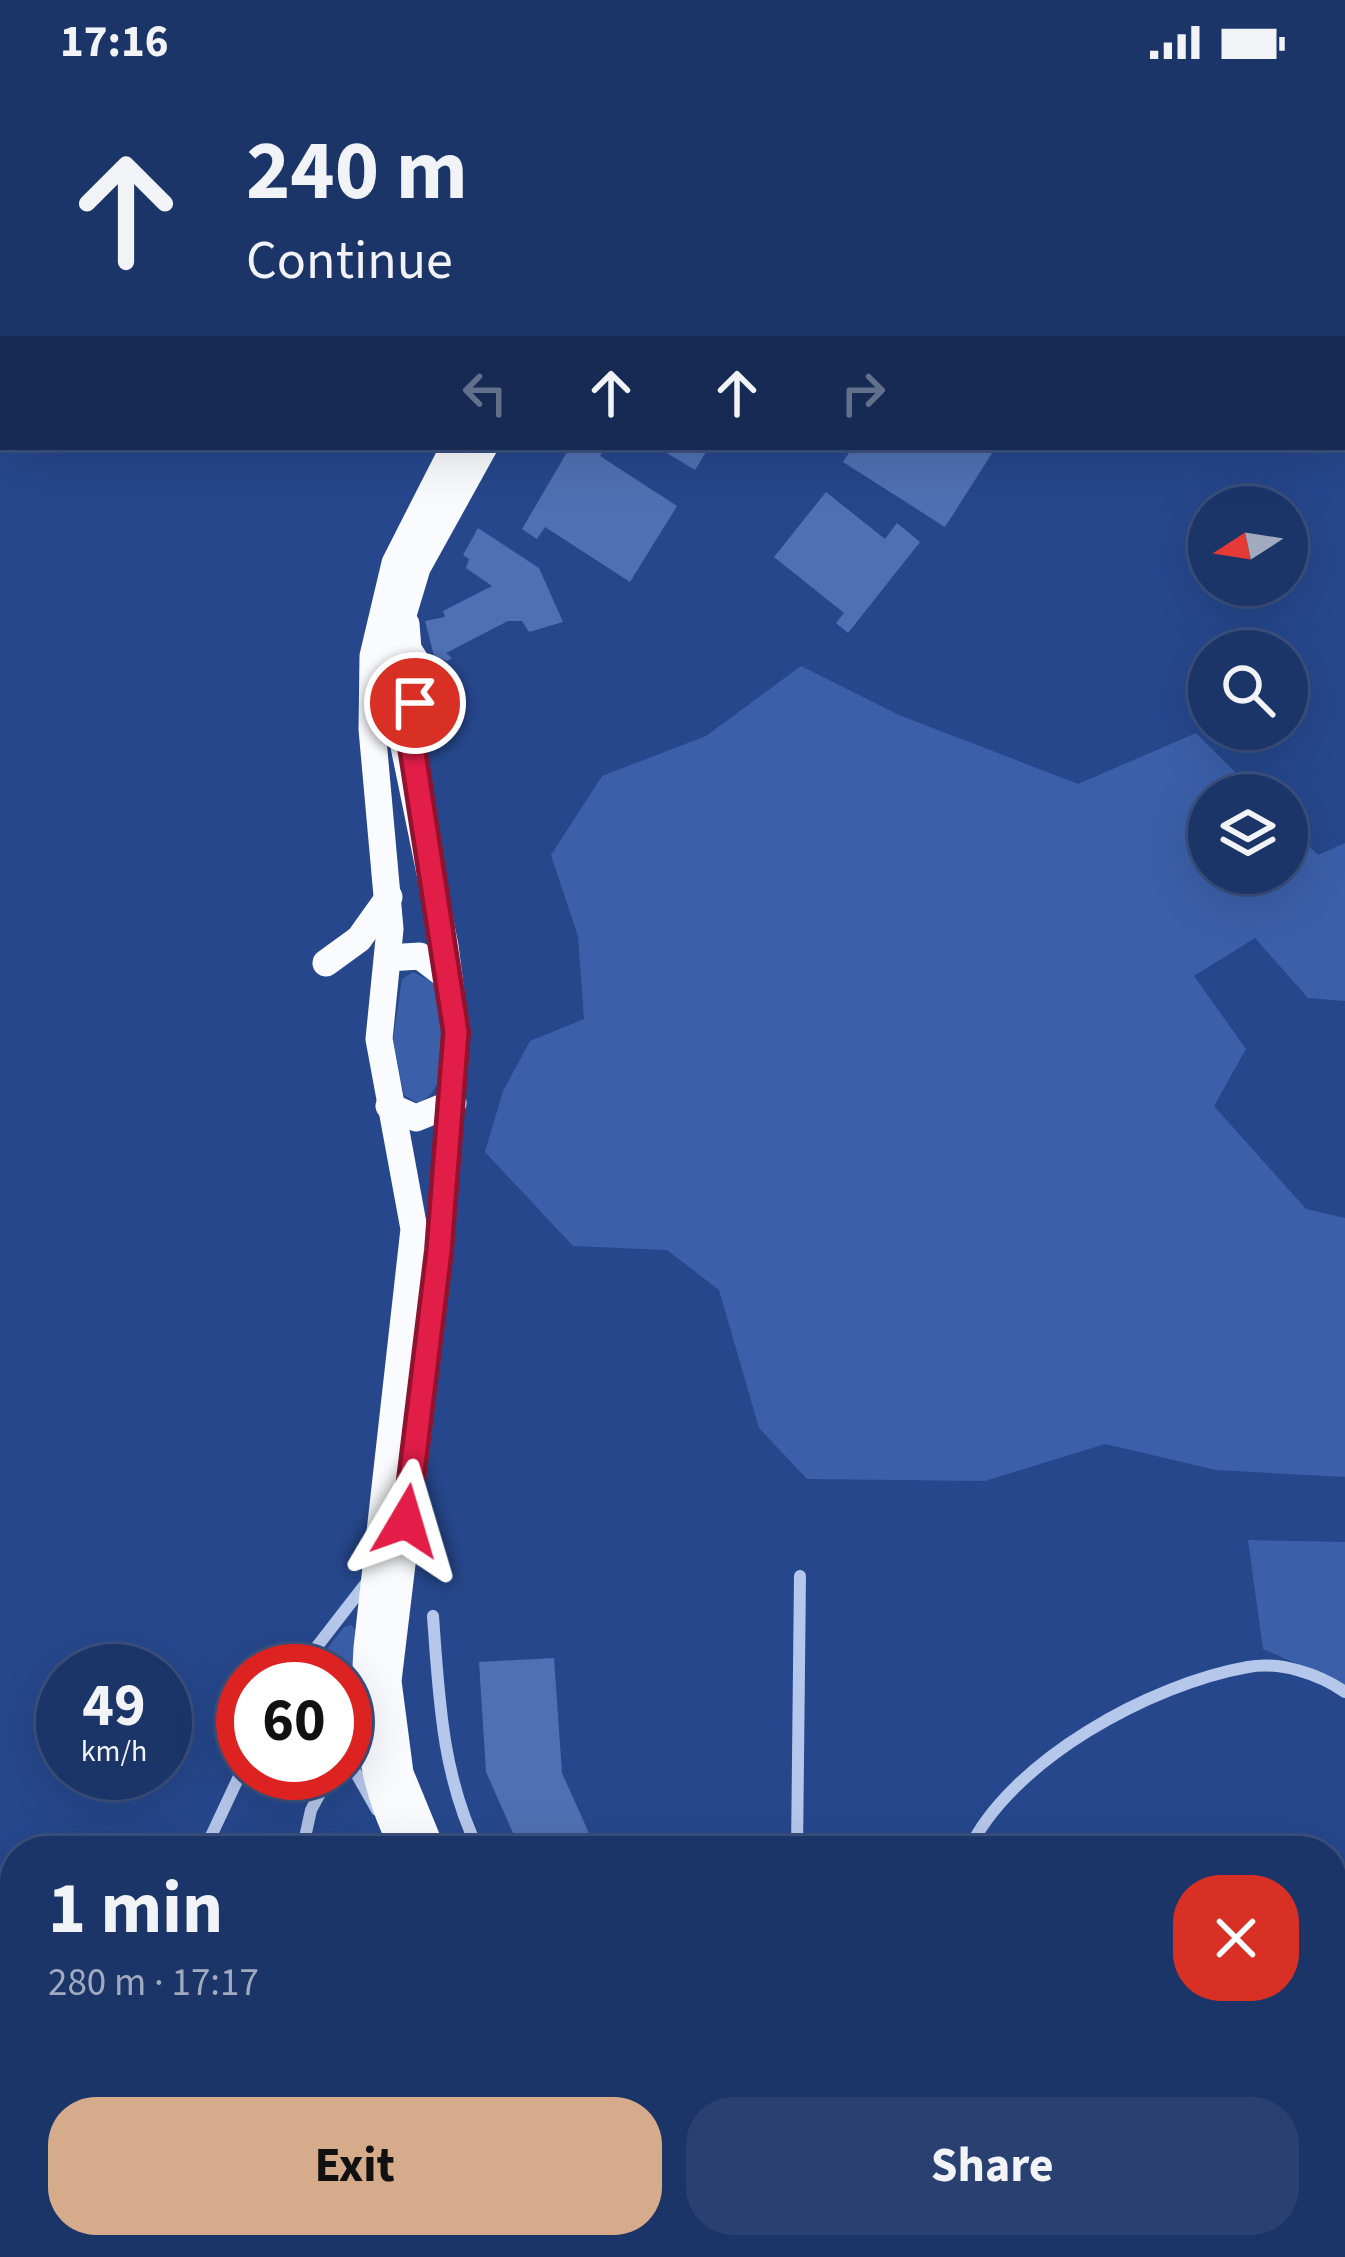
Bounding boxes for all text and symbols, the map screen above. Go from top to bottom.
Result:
text: 17:16 [60,10,169,74]
text: 240 m [246,112,468,232]
icon: ahead [48,132,204,288]
text: Continue [246,223,453,300]
icon: left [452,360,518,426]
icon: ahead [578,360,644,426]
icon: ahead [704,360,770,426]
icon: right [830,360,896,426]
north arrow [1188,486,1308,606]
map controls [1188,486,1308,894]
button: search [1188,630,1308,750]
pin [364,652,466,754]
icon: arrive [382,670,448,736]
button: layers [1188,774,1308,894]
position arrow [343,1458,469,1584]
speed limit sign: 60 [216,1644,372,1800]
text: 49 [82,1664,146,1749]
text: km/h [81,1730,147,1773]
text: 1 min [48,1858,223,1961]
button: close [1173,1875,1299,2001]
text: 280 m · 17:17 [48,1955,259,2011]
button: Exit [48,2097,662,2235]
button: Share [686,2097,1299,2235]

